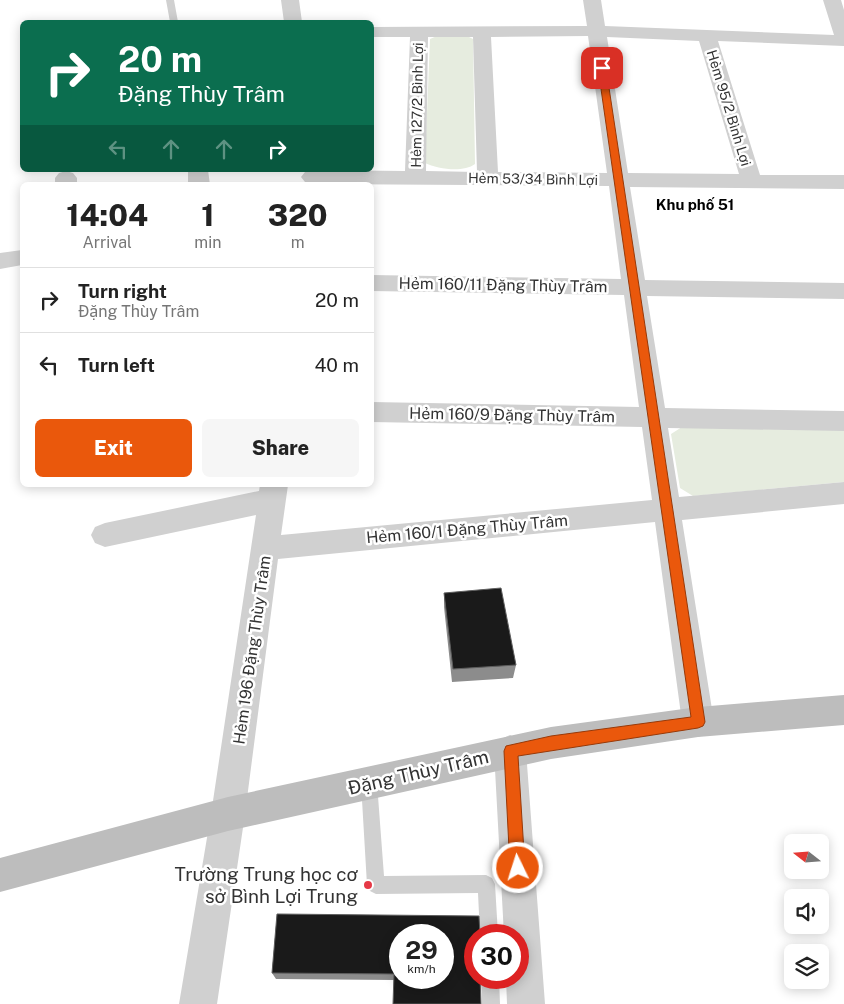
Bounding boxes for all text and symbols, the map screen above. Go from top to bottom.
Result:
text: 20 m [118,39,202,80]
icon: right [35,40,100,105]
street label: Hẻm 127/2 Bình Lợi [408,42,426,168]
pin [581,47,623,89]
street label: Hẻm 95/2 Bình Lợi [704,48,754,168]
icon: arrive [588,54,616,82]
text: Đặng Thùy Trâm [118,81,285,107]
icon: left [104,135,132,163]
icon: ahead [157,135,185,163]
icon: ahead [210,135,238,163]
icon: right [263,135,291,163]
street label: Hẻm 53/34 Bình Lợi [468,170,598,188]
district label: Khu phố 51 [656,196,734,213]
text: 14:04 [66,197,148,233]
text: 1 [201,197,215,233]
text: 320 [268,197,328,233]
text: Arrival [82,233,132,252]
text: min [194,233,222,252]
text: m [291,233,305,252]
street label: Hẻm 160/11 Đặng Thùy Trâm [398,274,608,296]
text: Turn right [78,280,167,302]
icon: right [35,286,63,314]
text: 20 m [315,289,359,311]
text: Đặng Thùy Trâm [78,302,199,321]
icon: left [35,351,63,379]
text: Turn left [78,354,155,376]
text: 40 m [314,354,359,376]
street label: Hẻm 160/9 Đặng Thùy Trâm [409,404,615,426]
button: Exit [35,419,192,477]
button: Share [202,419,359,477]
street label: Hẻm 160/1 Đặng Thùy Trâm [365,511,569,547]
street label: Hẻm 196 Đặng Thùy Trâm [229,554,275,746]
street label: Đặng Thùy Trâm [345,745,491,799]
north arrow [784,834,829,879]
map controls [784,834,829,989]
position arrow [491,841,543,893]
place label: Trường Trung học cơ sở Bình Lợi Trung [174,863,359,907]
marker: Trường Trung học cơ sở Bình Lợi Trung [362,879,374,891]
button: sound [784,889,829,934]
speed limit sign: 30 [464,924,529,989]
text: 29 [405,935,438,965]
button: layers [784,944,829,989]
text: km/h [407,962,436,976]

